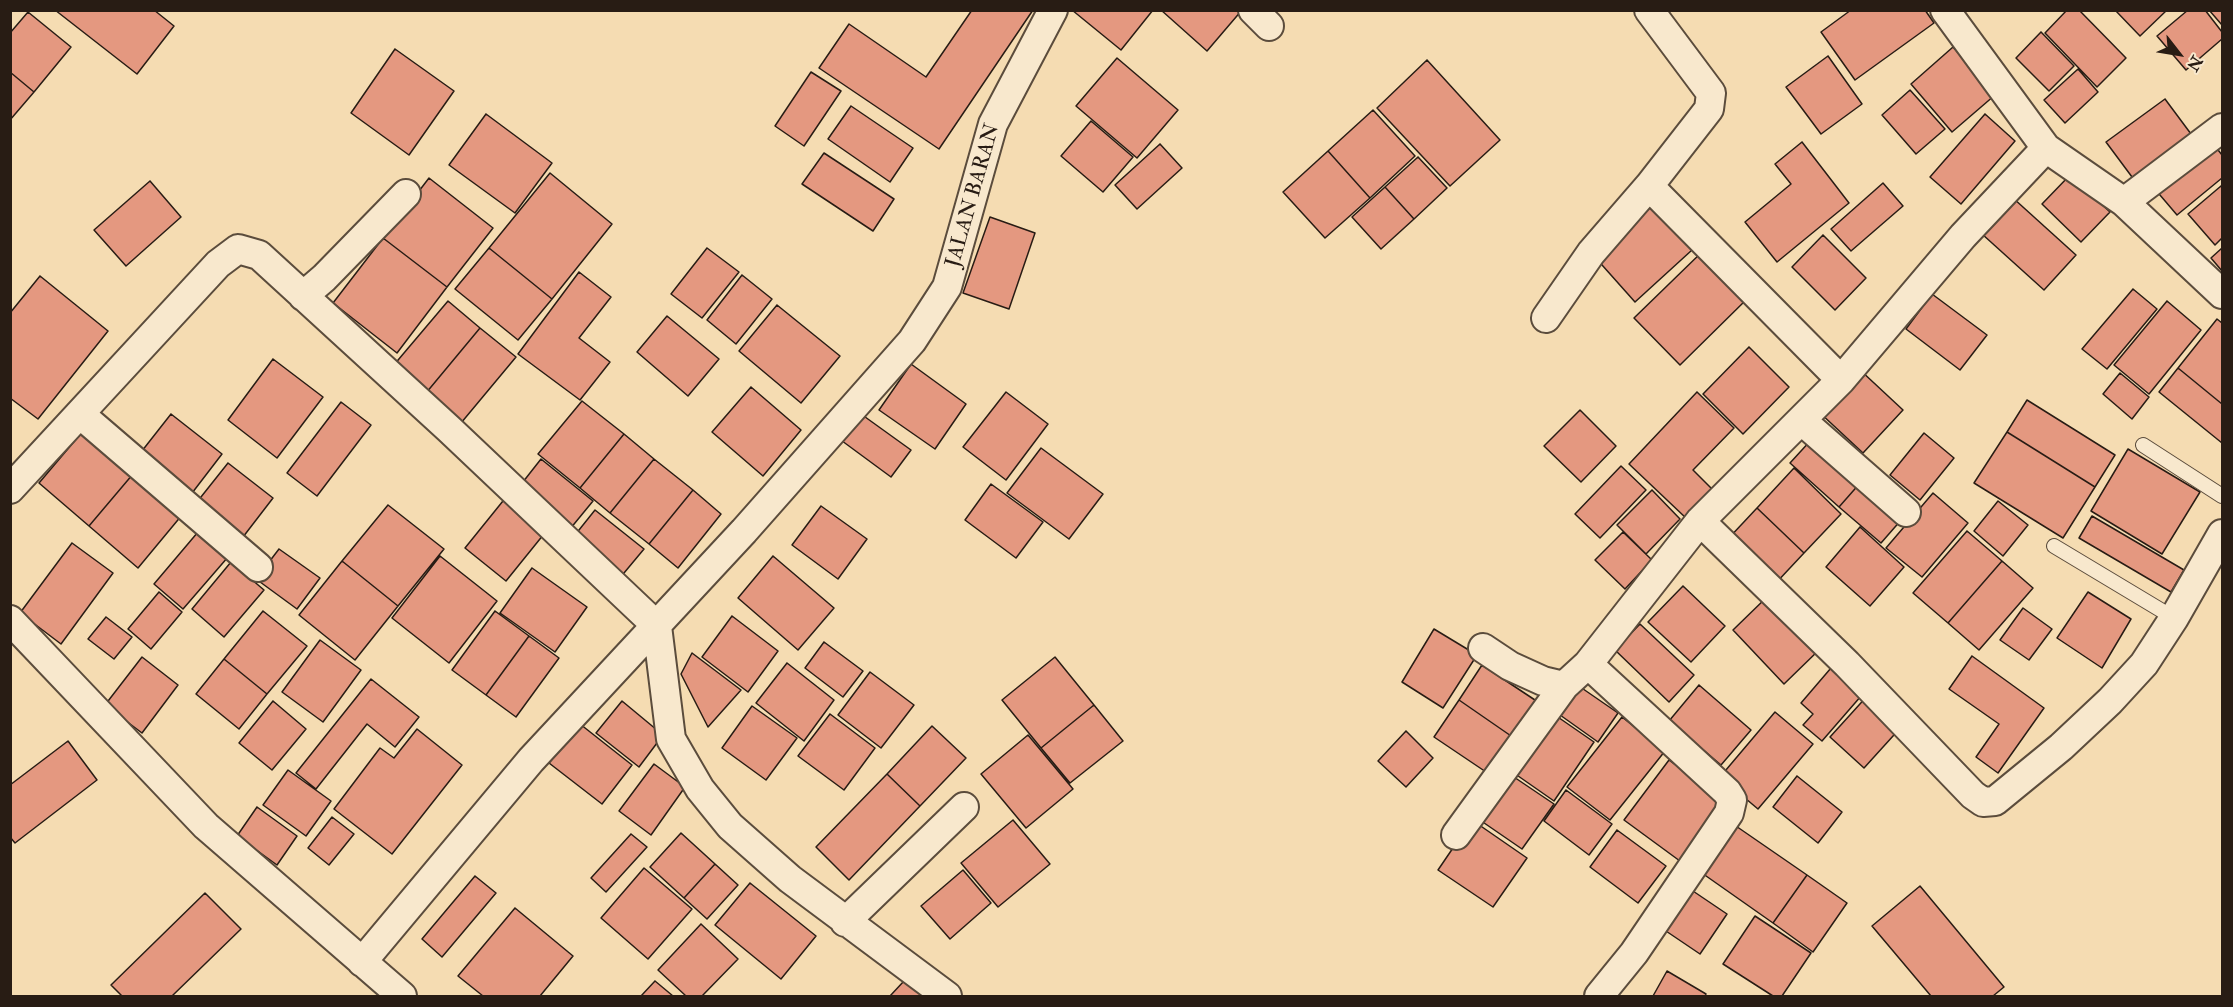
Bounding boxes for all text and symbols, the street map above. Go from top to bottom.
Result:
north arrow [2149,24,2209,84]
text: N [2182,52,2207,75]
street label: JALAN BARAN [941,121,1007,271]

